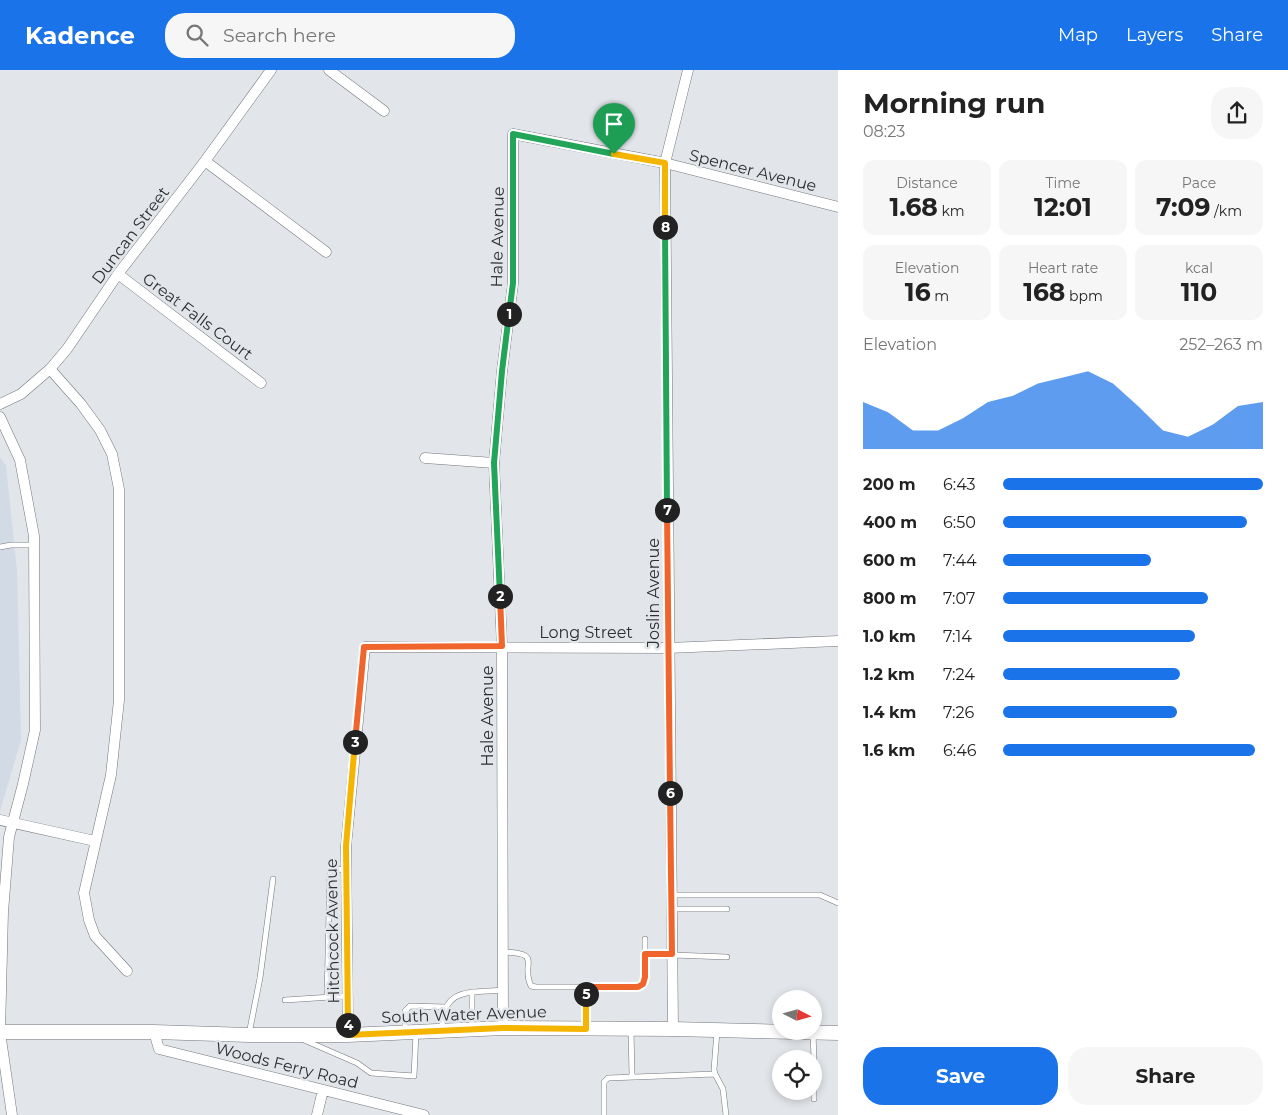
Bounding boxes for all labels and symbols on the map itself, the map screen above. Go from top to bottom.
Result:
pin [593,103,635,154]
street label: Spencer Avenue [687,145,819,196]
street label: Duncan Street [88,183,173,288]
street label: Hale Avenue [487,186,508,288]
pin: 8 [652,214,678,240]
street label: Great Falls Court [139,269,257,364]
pin: 1 [496,302,522,326]
pin: 7 [654,498,680,522]
street label: Joslin Avenue [644,538,663,649]
pin: 2 [488,584,512,608]
street label: Long Street [539,623,633,642]
street label: Hale Avenue [478,666,497,767]
pin: 3 [342,730,368,754]
pin: 6 [658,780,682,806]
street label: Hitchcock Avenue [322,858,343,1004]
pin: 5 [574,982,598,1006]
north arrow [772,990,822,1040]
street label: South Water Avenue [381,1002,547,1027]
pin: 4 [336,1012,360,1038]
street label: Woods Ferry Road [213,1039,360,1092]

